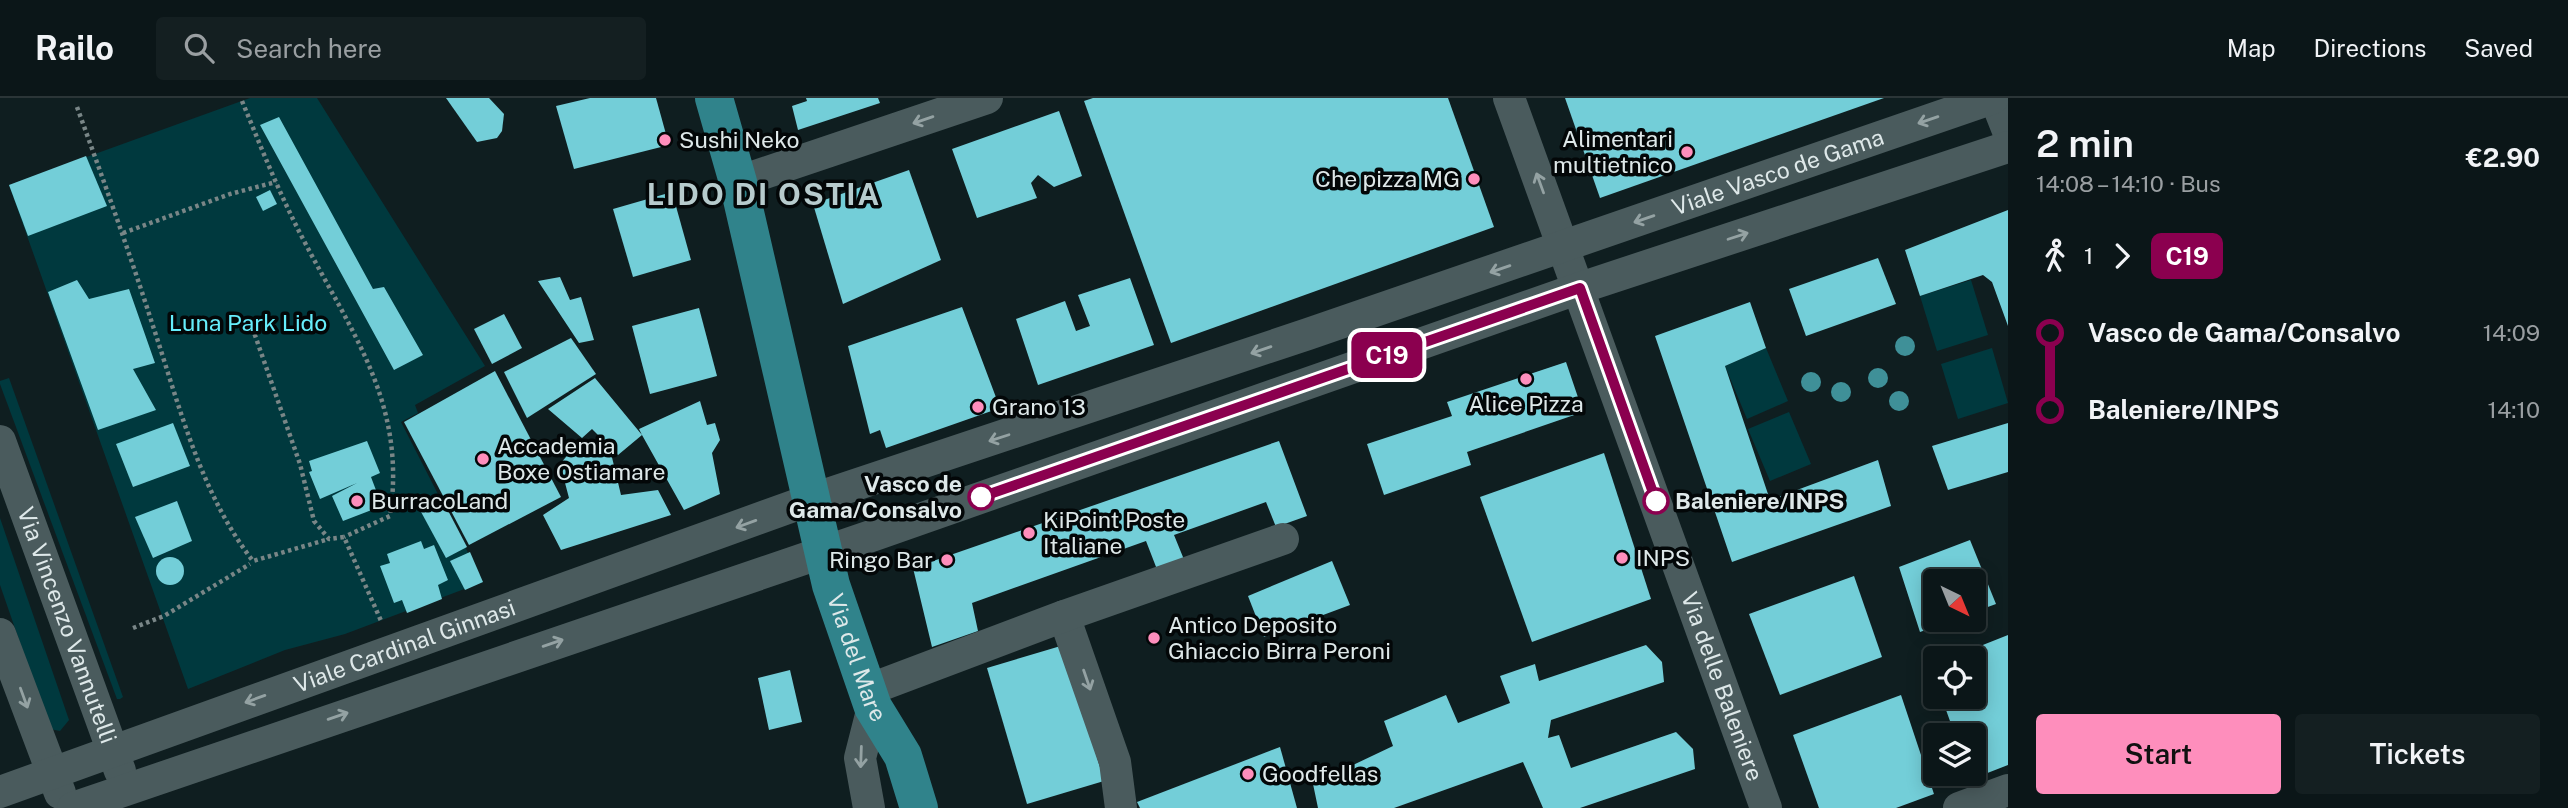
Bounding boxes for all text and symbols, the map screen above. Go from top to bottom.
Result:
search box [156,17,646,80]
text: Railo [35,29,114,67]
icon: search [180,29,218,67]
text: Search here [236,33,382,64]
text: Map [2227,34,2276,62]
text: Directions [2314,34,2426,62]
text: Saved [2464,34,2533,62]
one-way arrow [912,115,934,127]
one-way arrow [1918,115,1940,127]
text: 2 min [2036,121,2134,166]
street label: Viale Vasco de Gama [1668,123,1887,221]
place label: Alimentari multietnico [1553,125,1673,178]
place label: Sushi Neko [679,126,800,153]
marker: Sushi Neko [657,132,673,148]
text: €2.90 [2466,142,2540,173]
marker: Alimentari multietnico [1679,144,1695,160]
place label: Che pizza MG [1315,165,1460,192]
text: 14:08 – 14:10 · Bus [2036,170,2221,197]
marker: Che pizza MG [1466,171,1482,187]
one-way arrow [1533,172,1546,194]
district label: LIDO DI OSTIA [647,176,881,212]
one-way arrow [1633,214,1655,226]
one-way arrow [1726,229,1748,241]
icon: walk [2036,237,2074,275]
icon: forward [2103,237,2141,275]
text: 1 [2084,242,2093,269]
text: C19 [2165,242,2209,270]
one-way arrow [1489,264,1511,276]
park label: Luna Park Lido [169,309,327,336]
text: Vasco de Gama/Consalvo [2088,317,2400,348]
text: 14:09 [2483,319,2540,346]
line badge: C19 [1347,332,1427,378]
text: C19 [1365,341,1409,369]
one-way arrow [1251,345,1273,357]
marker: Alice Pizza [1518,371,1534,387]
place label: Alice Pizza [1468,390,1584,417]
place label: Grano 13 [992,393,1086,420]
text: Baleniere/INPS [2088,394,2280,425]
text: 14:10 [2488,396,2540,423]
marker: Grano 13 [970,399,986,415]
place label: Accademia Boxe Ostiamare [497,432,666,485]
one-way arrow [989,433,1011,445]
marker: Accademia Boxe Ostiamare [475,451,491,467]
place label: Vasco de Gama/Consalvo [789,470,962,523]
marker: Vasco de Gama/Consalvo [968,484,994,510]
place label: BurracoLand [371,487,508,514]
place label: Baleniere/INPS [1675,487,1844,514]
marker: Baleniere/INPS [1643,488,1669,514]
marker: BurracoLand [349,493,365,509]
street label: Via Vincenzo Vannutelli [12,503,123,747]
place label: KiPoint Poste Italiane [1043,506,1185,559]
one-way arrow [736,518,758,531]
marker: KiPoint Poste Italiane [1021,525,1037,541]
place label: INPS [1636,544,1690,571]
place label: Ringo Bar [829,546,933,573]
marker: INPS [1614,550,1630,566]
marker: Ringo Bar [939,552,955,568]
north arrow [1923,569,1986,632]
map controls [1923,569,1986,786]
street label: Via delle Baleniere [1676,588,1769,785]
street label: Via del Mare [822,590,893,726]
street label: Viale Cardinal Ginnasi [290,593,519,698]
place label: Antico Deposito Ghiaccio Birra Peroni [1168,611,1391,664]
marker: Antico Deposito Ghiaccio Birra Peroni [1146,630,1162,646]
one-way arrow [542,636,564,648]
button: locate [1923,646,1986,709]
one-way arrow [1082,669,1094,691]
one-way arrow [18,686,31,708]
one-way arrow [245,694,267,707]
one-way arrow [327,709,349,721]
button: Start [2036,714,2281,794]
button: Tickets [2295,714,2540,794]
button: layers [1923,723,1986,786]
one-way arrow [854,745,868,768]
place label: Goodfellas [1262,760,1378,787]
marker: Goodfellas [1240,766,1256,782]

